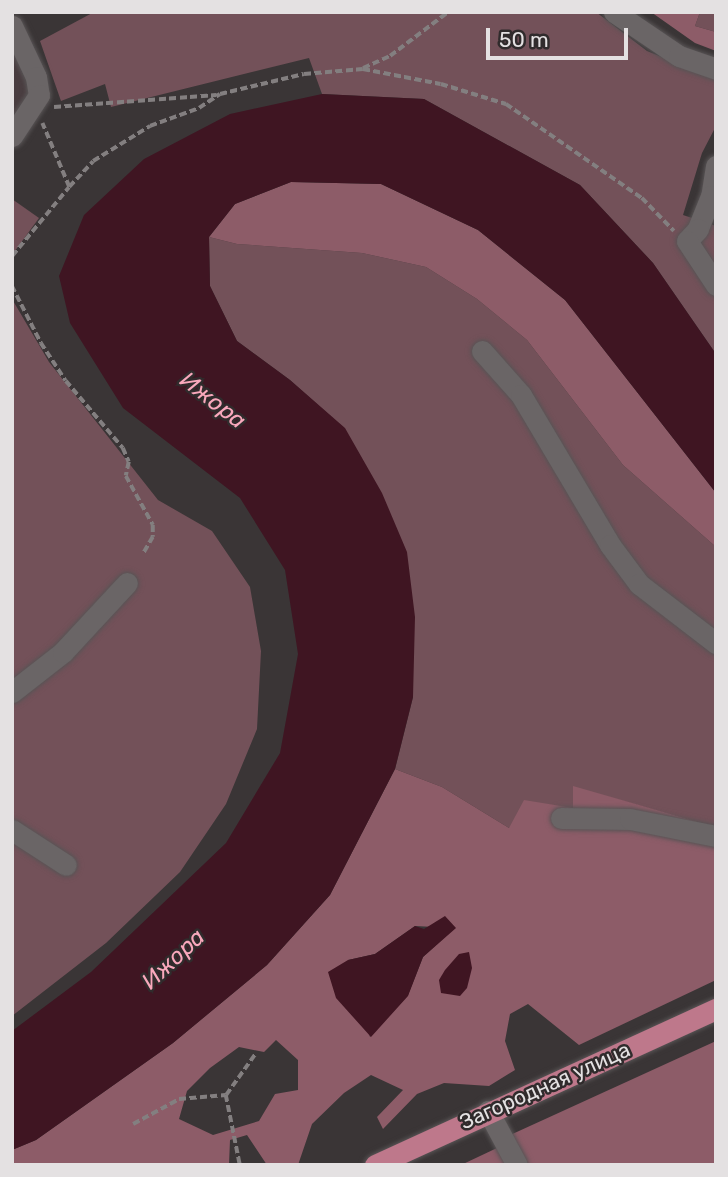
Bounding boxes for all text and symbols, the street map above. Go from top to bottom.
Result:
scale bar [490,14,632,58]
text: 50 m [499,27,549,52]
water label: Ижора [175,366,251,434]
water label: Ижора [136,923,210,995]
street label: Загородная улица [456,1037,634,1135]

